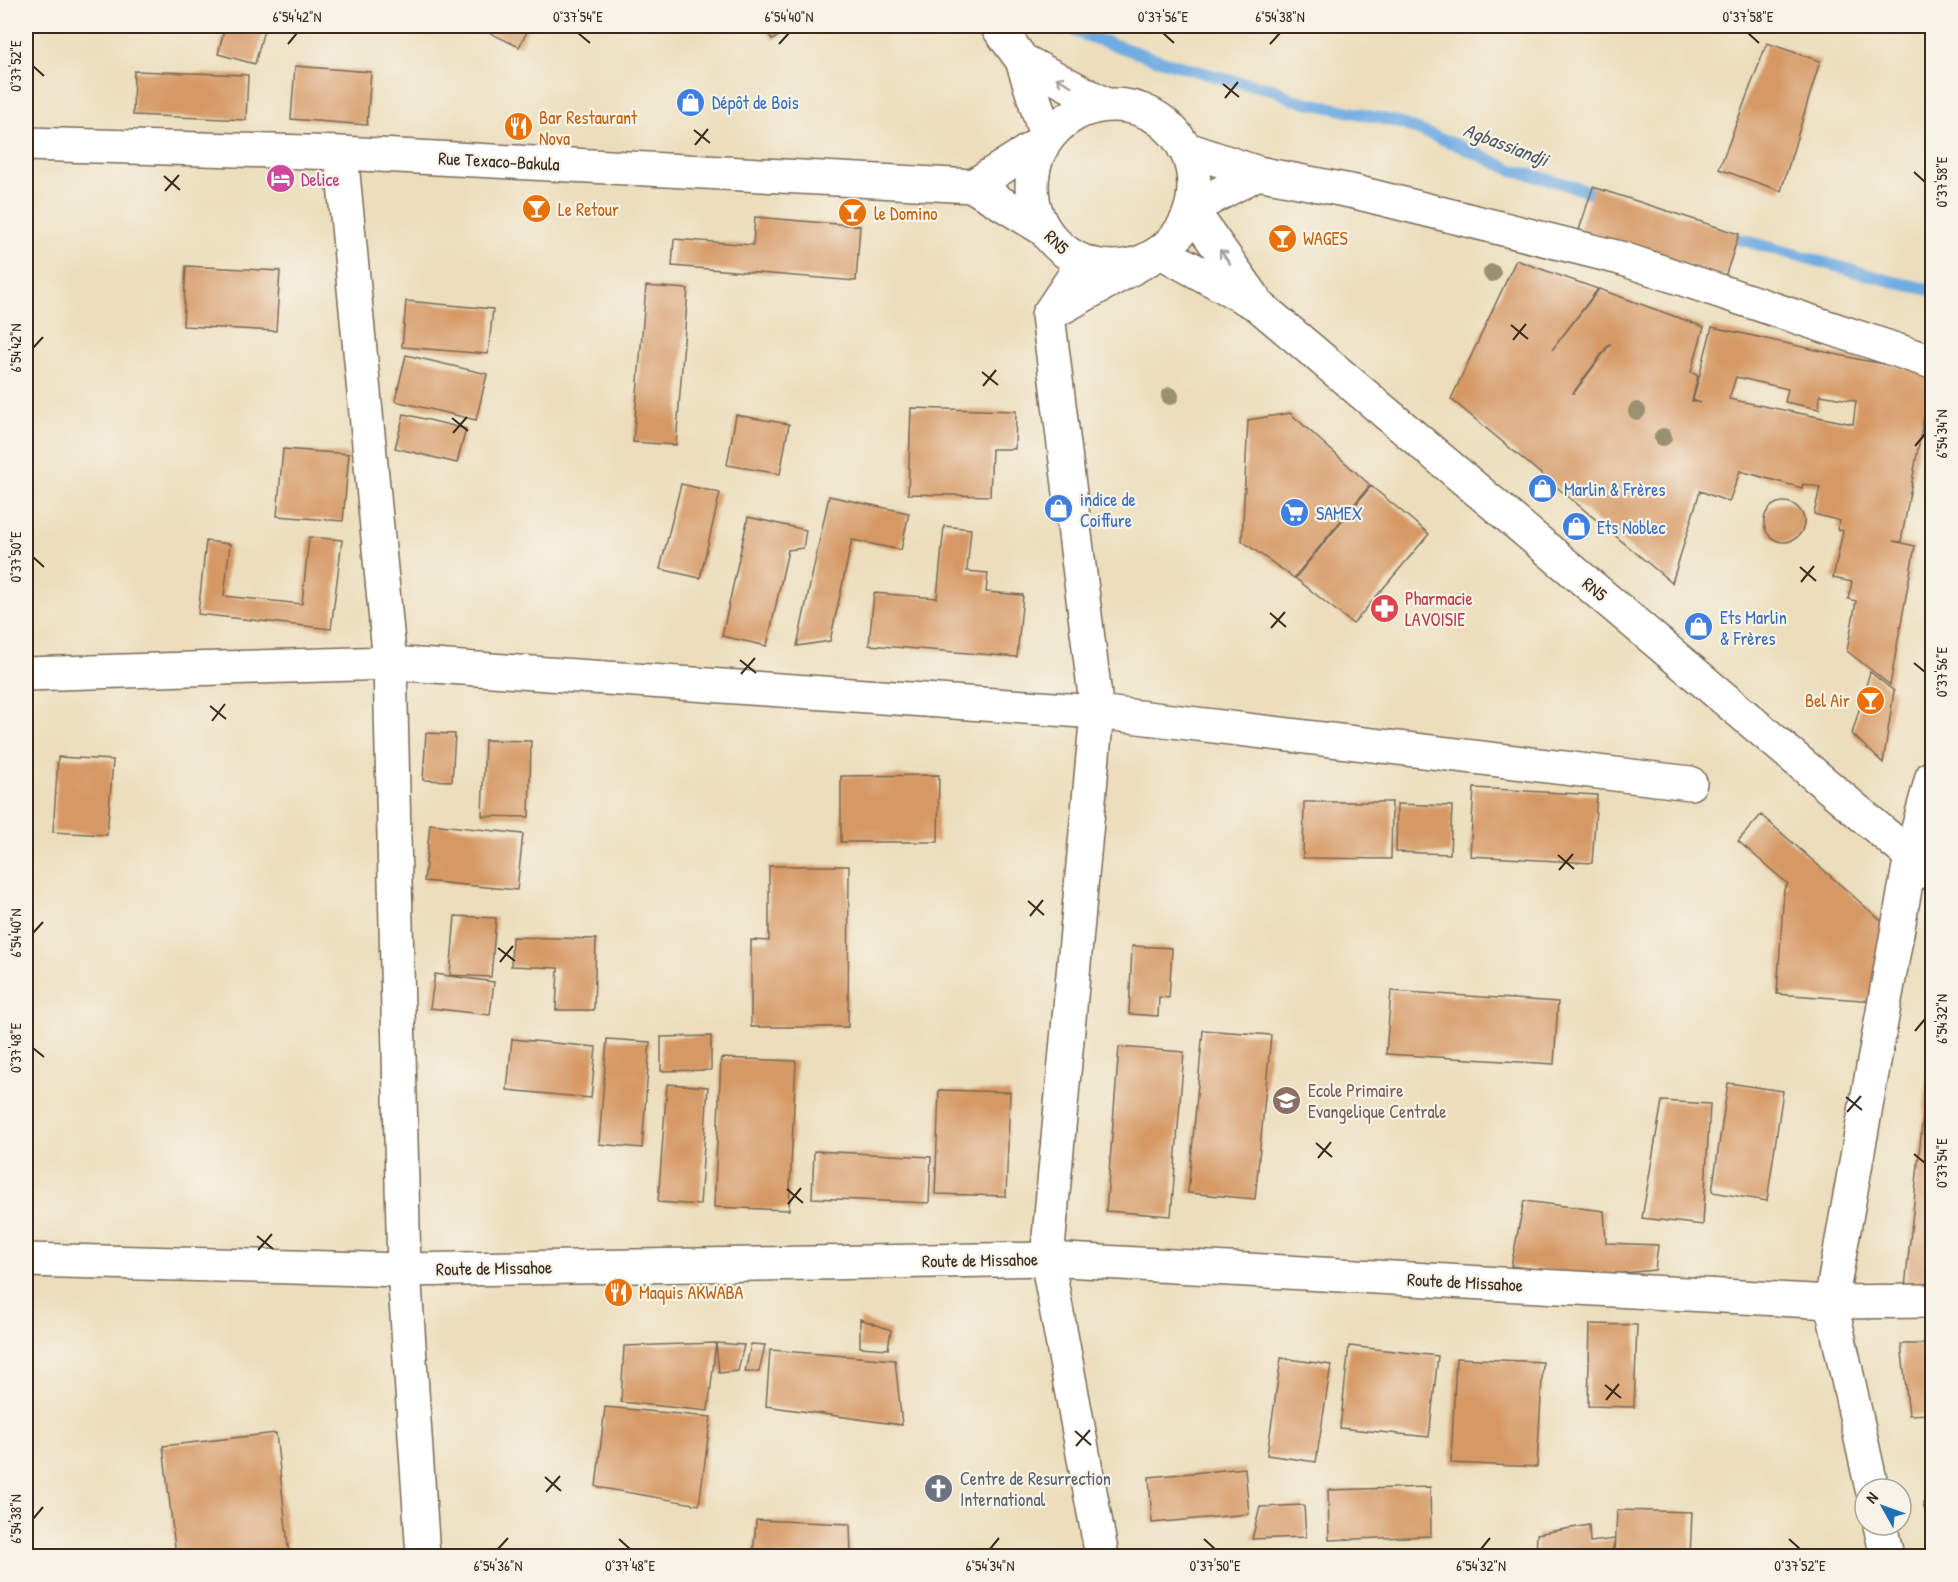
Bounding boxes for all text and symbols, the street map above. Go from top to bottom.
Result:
text: 6°54'42"N [272,6,322,27]
text: 0°37'54"E [553,6,603,27]
text: 6°54'40"N [765,6,813,27]
text: 0°37'56"E [1138,6,1189,27]
text: 6°54'38"N [1255,6,1305,27]
text: 0°37'58"E [1723,6,1774,27]
text: 0°37'52"E [5,40,26,92]
one-way arrow [1056,76,1073,88]
shop icon: Dépôt de Bois [675,86,707,118]
place label: Dépôt de Bois [712,90,799,115]
place label: Bar Restaurant Nova [539,105,638,151]
restaurant icon: Bar Restaurant Nova [502,111,534,143]
water label: Agbassiandji [1460,116,1554,174]
street label: Rue Texaco-Bakula [438,145,560,177]
text: 0°37'58"E [1931,156,1952,207]
hotel icon: Delice [264,163,296,195]
place label: Delice [301,167,340,192]
bar icon: Le Retour [521,193,553,225]
place label: Le Retour [558,197,619,222]
bar icon: le Domino [837,197,869,229]
place label: le Domino [874,201,938,226]
bar icon: WAGES [1266,222,1298,254]
street label: RN5 [1039,224,1075,260]
place label: WAGES [1303,226,1348,251]
one-way arrow [1219,249,1231,265]
text: 6°54'42"N [5,323,26,373]
text: 6°54'34"N [1931,410,1952,458]
shop icon: Marlin & Frères [1527,473,1559,505]
place label: Marlin & Frères [1564,477,1665,502]
place label: indice de Coiffure [1080,487,1136,533]
shop icon: indice de Coiffure [1043,493,1075,525]
supermarket icon: SAMEX [1279,497,1311,529]
place label: SAMEX [1316,501,1363,526]
shop icon: Ets Noblec [1560,511,1592,543]
place label: Ets Noblec [1597,515,1665,540]
text: 0°37'50"E [5,531,26,583]
street label: RN5 [1577,571,1613,607]
place label: Pharmacie LAVOISIE [1405,586,1473,632]
pharmacy icon: Pharmacie LAVOISIE [1368,592,1400,624]
place label: Ets Marlin & Frères [1720,605,1787,651]
shop icon: Ets Marlin & Frères [1683,611,1715,643]
text: 0°37'56"E [1931,646,1952,697]
bar icon: Bel Air [1855,684,1887,716]
place label: Bel Air [1805,688,1850,713]
text: 6°54'40"N [5,909,26,957]
text: 6°54'32"N [1931,994,1952,1044]
text: 0°37'48"E [5,1023,26,1073]
place label: Ecole Primaire Evangelique Centrale [1308,1078,1446,1124]
school or university icon: Ecole Primaire Evangelique Centrale [1271,1084,1303,1116]
text: 0°37'54"E [1931,1138,1952,1188]
street label: Route de Missahoe [922,1246,1038,1274]
street label: Route de Missahoe [436,1254,552,1282]
street label: Route de Missahoe [1406,1266,1524,1298]
restaurant icon: Maquis AKWABA [602,1276,634,1308]
place label: Maquis AKWABA [639,1280,744,1305]
place label: Centre de Resurrection International [960,1466,1111,1512]
church icon: Centre de Resurrection International [923,1472,955,1504]
north arrow [1853,1477,1913,1537]
text: N [1860,1487,1883,1508]
text: 6°54'38"N [5,1494,26,1544]
text: 6°54'36"N [473,1555,523,1576]
text: 0°37'48"E [605,1555,655,1576]
text: 6°54'34"N [966,1555,1014,1576]
text: 0°37'50"E [1189,1555,1241,1576]
text: 6°54'32"N [1456,1555,1506,1576]
text: 0°37'52"E [1774,1555,1826,1576]

